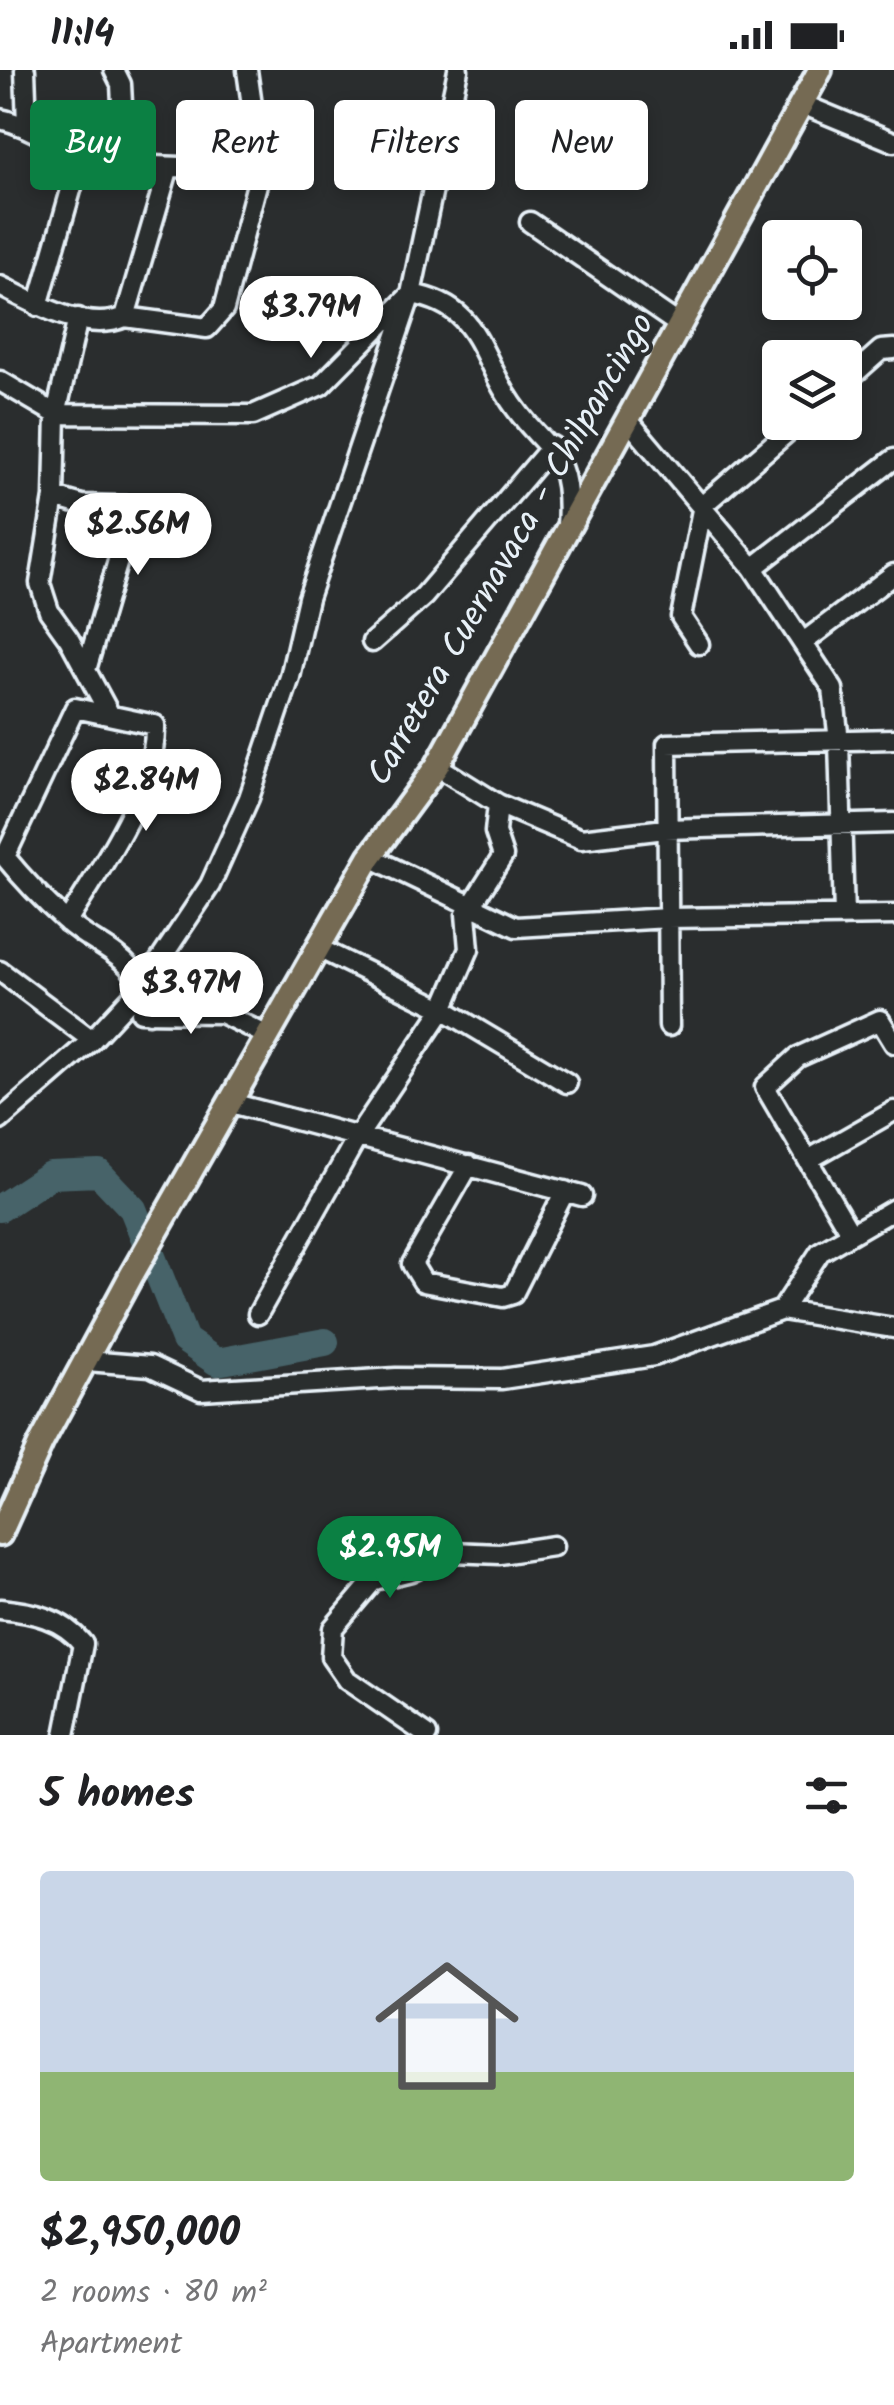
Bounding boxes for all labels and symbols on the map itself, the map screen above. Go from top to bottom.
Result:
pin: $3.79M [230,276,392,361]
street label: Carretera Cuernavaca - Chilpancingo [353,303,671,797]
pin: $2.56M [57,493,219,578]
pin: $2.84M [65,749,227,834]
pin: $3.97M [110,952,272,1037]
pin: $2.95M [309,1516,471,1601]

